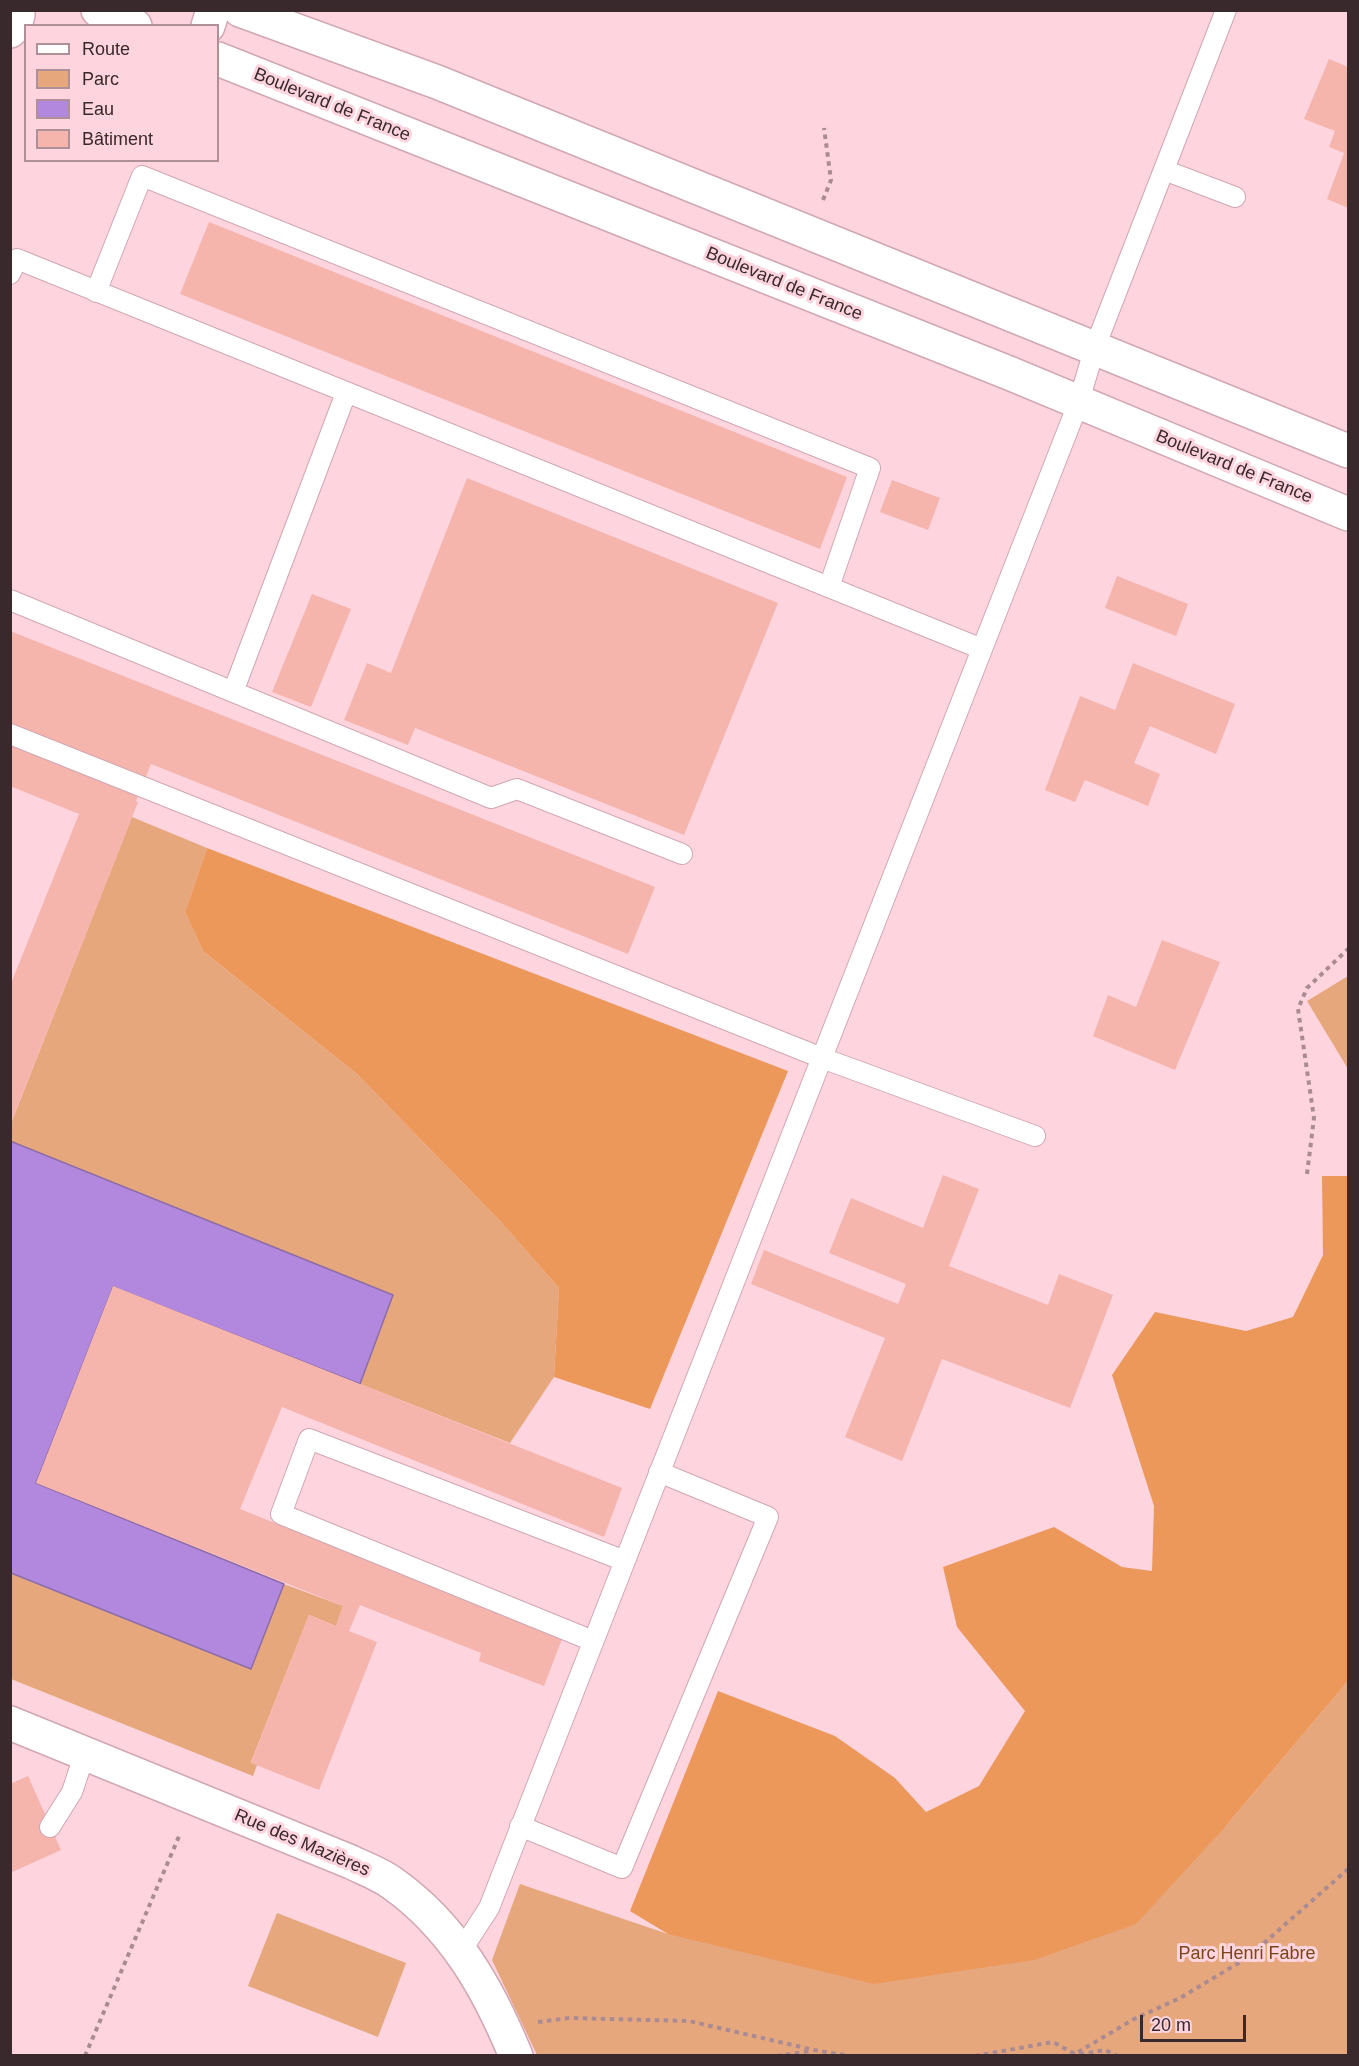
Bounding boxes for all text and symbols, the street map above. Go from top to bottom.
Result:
legend [24,24,219,162]
text: Route [82,39,130,59]
street label: Boulevard de France [250,64,414,146]
text: Parc [82,69,119,89]
text: Eau [82,99,114,119]
text: Bâtiment [82,129,153,149]
street label: Boulevard de France [702,243,866,325]
street label: Boulevard de France [1152,426,1316,508]
street label: Rue des Mazières [231,1805,373,1881]
park label: Parc Henri Fabre [1178,1943,1316,1965]
scale bar [1143,2003,1250,2041]
text: 20 m [1151,2015,1191,2035]

